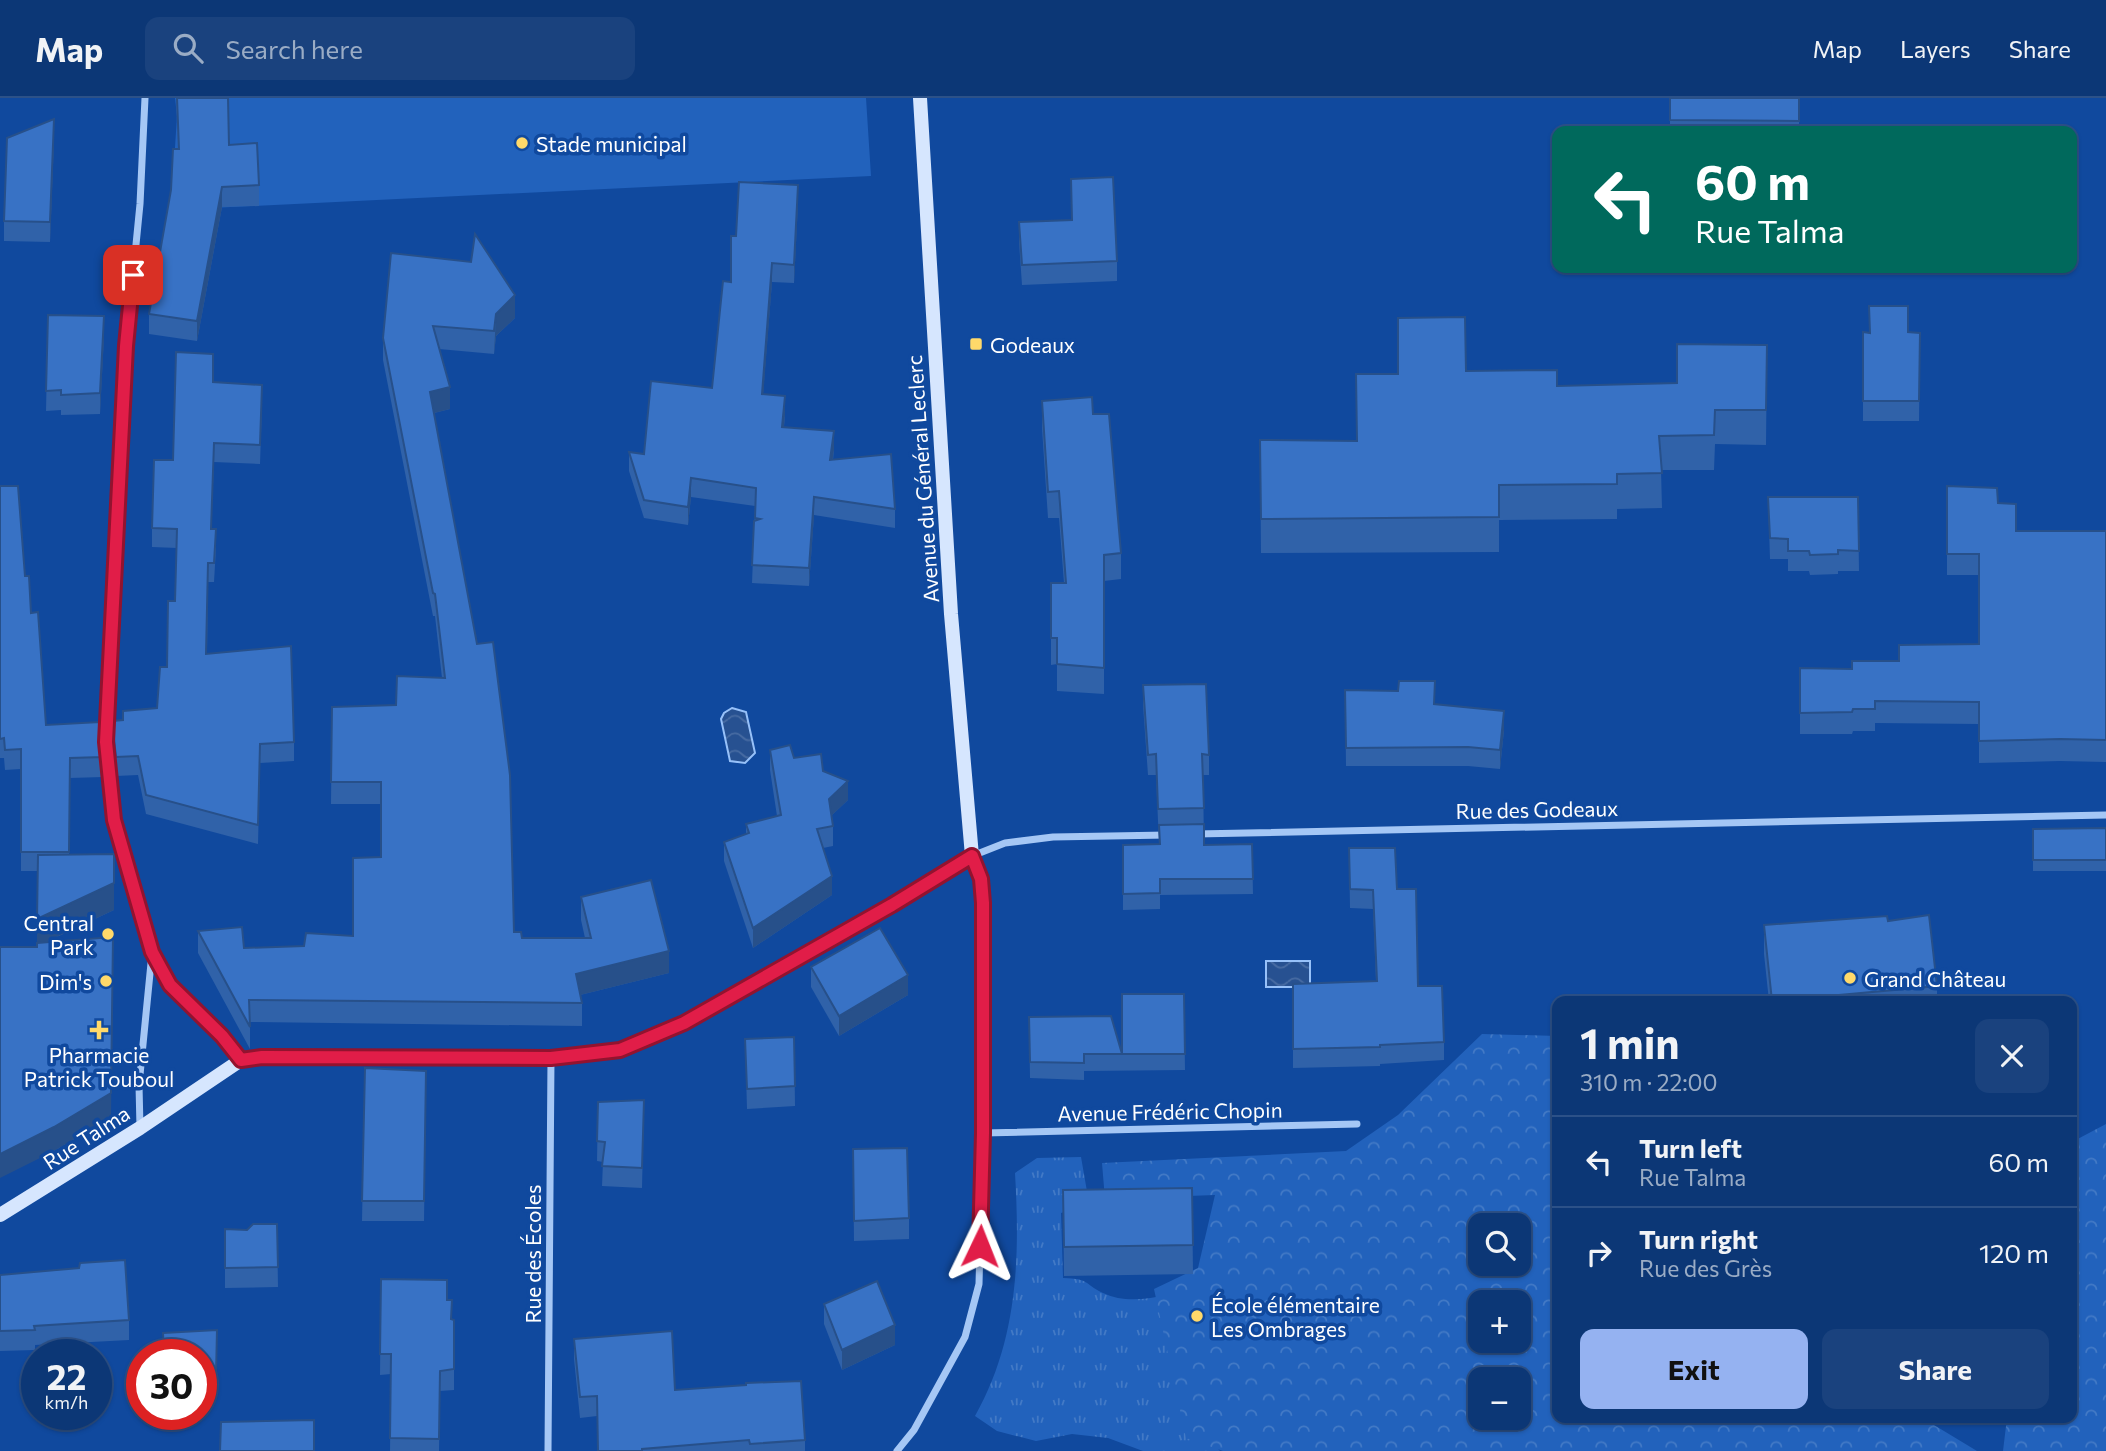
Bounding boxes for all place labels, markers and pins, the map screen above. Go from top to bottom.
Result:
place label: Stade municipal [536,131,687,156]
marker: Stade municipal [514,135,530,151]
pin [103,245,163,305]
place label: Godeaux [990,332,1075,357]
marker: Godeaux [968,336,984,352]
place label: Central Park [23,910,94,959]
marker: Central Park [100,926,116,942]
place label: Grand Château [1864,966,2006,991]
place label: Dim's [39,969,92,994]
marker: Grand Château [1842,970,1858,986]
marker: Dim's [98,973,114,989]
marker: Pharmacie Patrick Touboul [91,1022,107,1038]
place label: Pharmacie Patrick Touboul [24,1042,174,1091]
place label: École élémentaire Les Ombrages [1211,1292,1380,1341]
marker: École élémentaire Les Ombrages [1189,1308,1205,1324]

